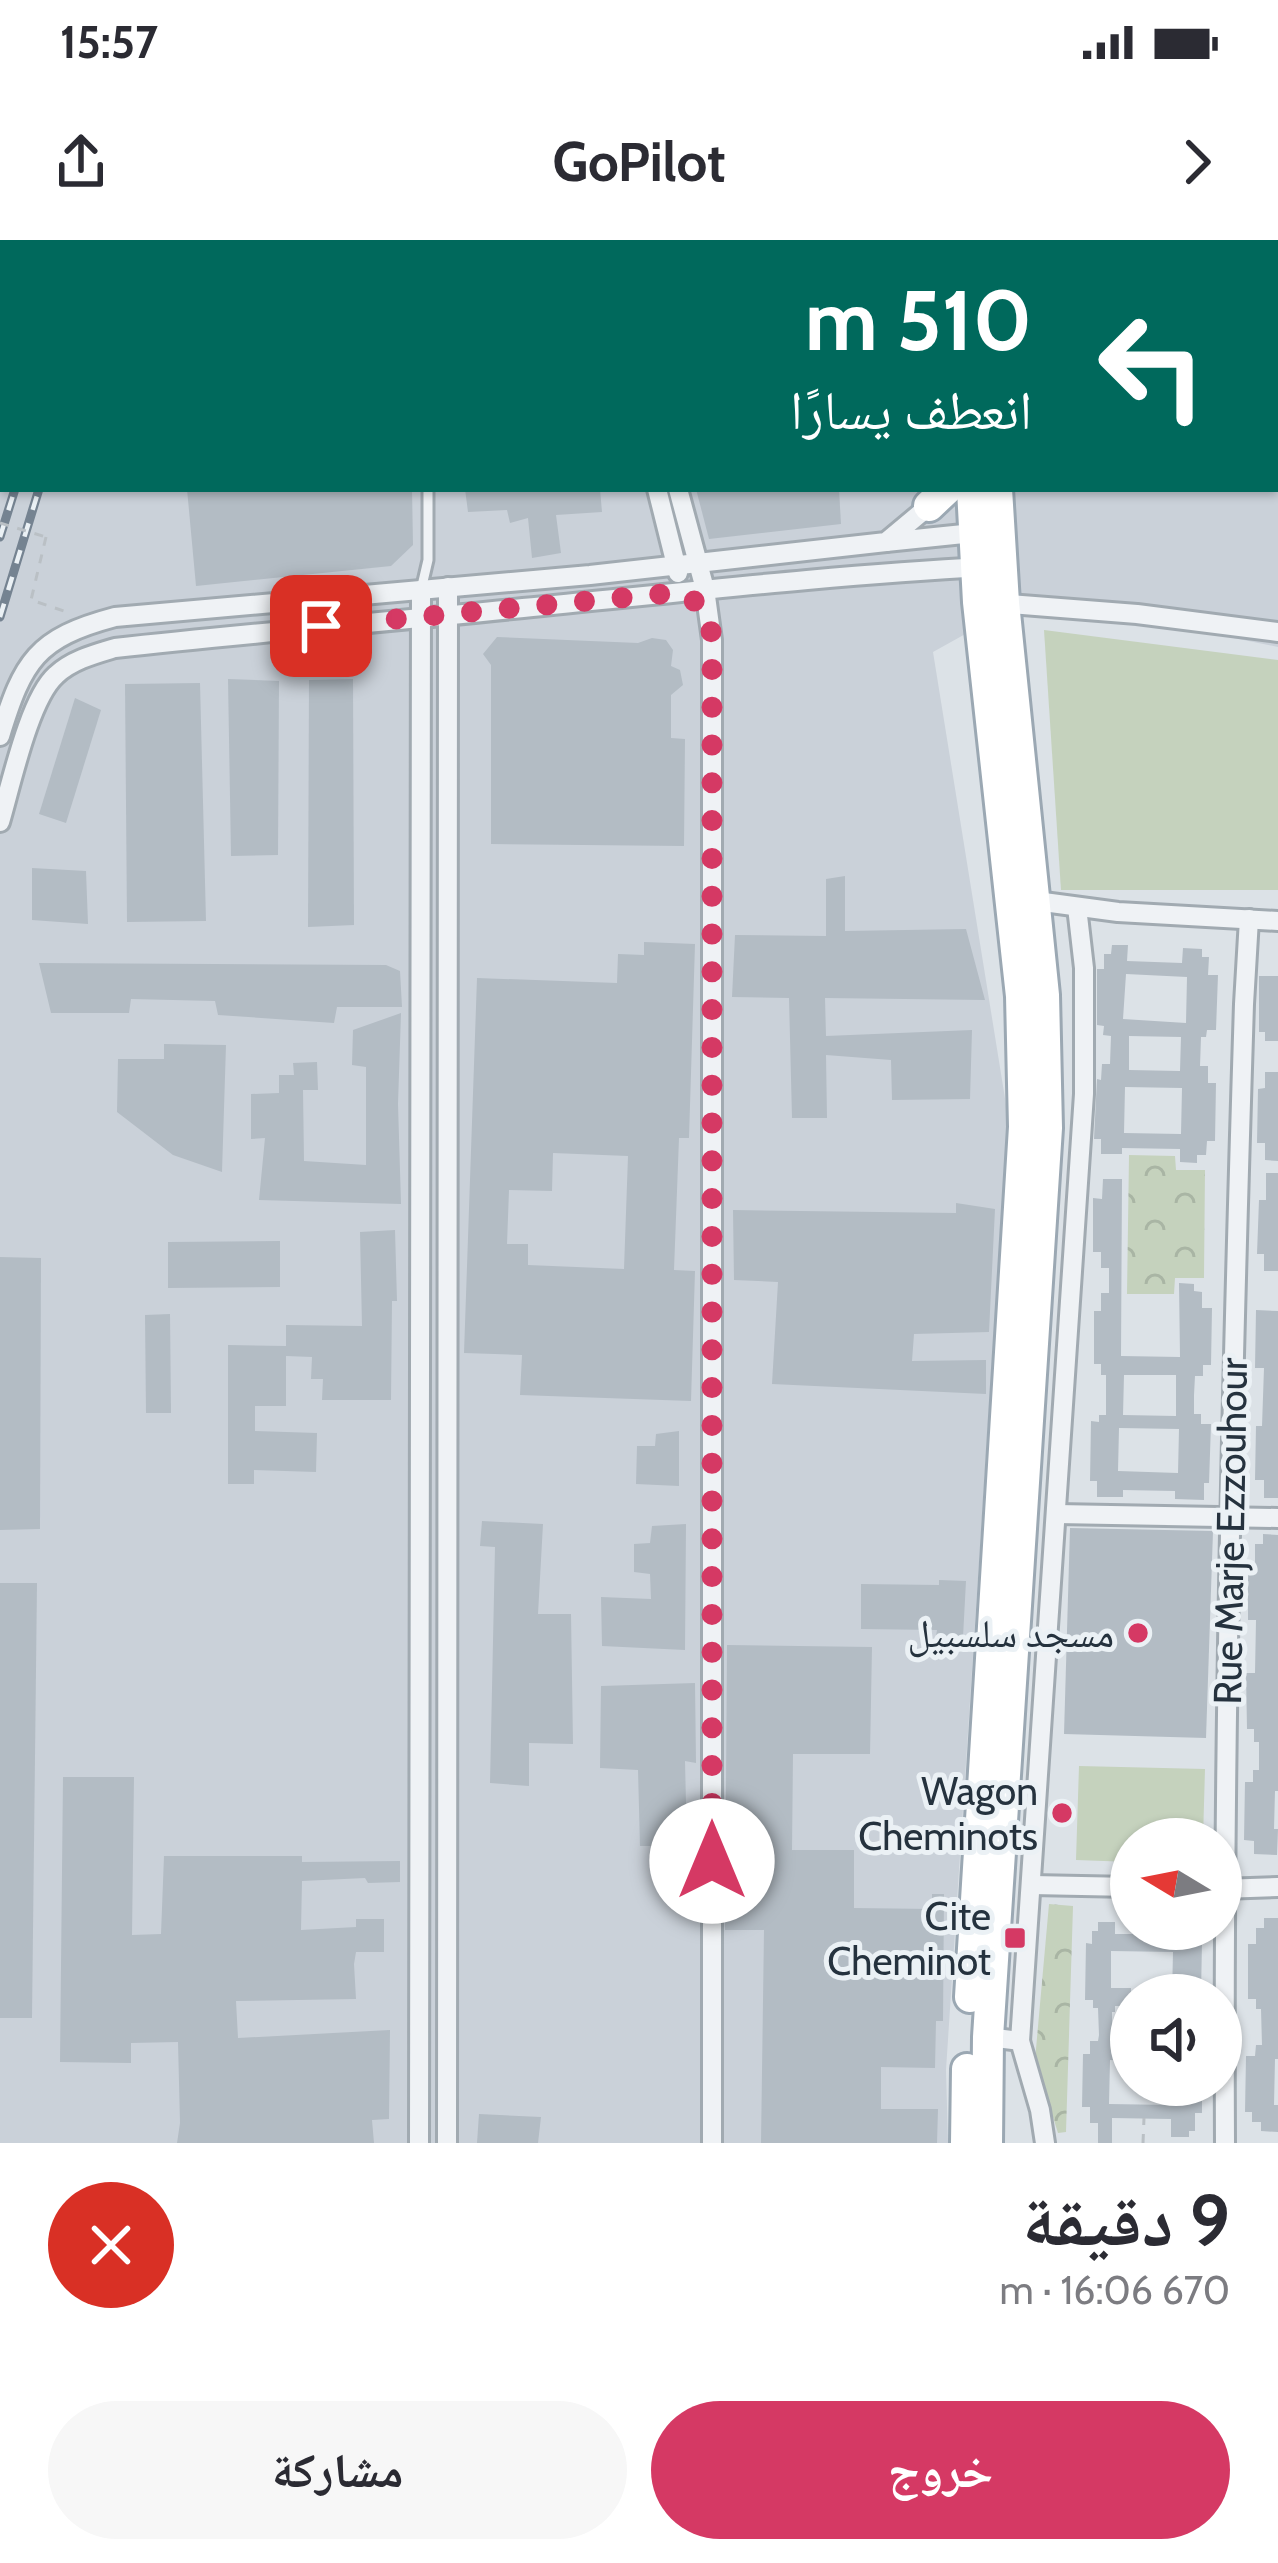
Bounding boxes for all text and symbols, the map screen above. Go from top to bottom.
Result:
text: 15:57 [60,15,158,69]
icon: share [48,129,114,195]
text: GoPilot [552,129,726,195]
icon: forward [1164,129,1230,195]
text: 510 m [805,269,1032,371]
icon: left [1074,288,1230,444]
text: انعطف يسارًا [790,377,1032,443]
pin [270,575,372,677]
icon: arrive [288,593,354,659]
street label: Rue Marje Ezzouhour [1203,1357,1257,1705]
place label: مسجد سلسبيل [908,1609,1114,1658]
marker: مسجد سلسبيل [1125,1620,1151,1646]
place label: Wagon Cheminots [858,1767,1038,1860]
position arrow [649,1798,775,1924]
marker: Wagon Cheminots [1049,1800,1075,1826]
north arrow [1110,1818,1242,1950]
map controls [1110,1818,1242,2106]
place label: Cite Cheminot [827,1892,991,1985]
marker: Cite Cheminot [1002,1925,1028,1951]
button: sound [1110,1974,1242,2106]
text: 9 دقيقة [1022,2177,1230,2264]
button: close [48,2182,174,2308]
text: 670 m · 16:06 [1000,2266,1230,2314]
button: مشاركة [48,2401,627,2539]
button: خروج [651,2401,1230,2539]

